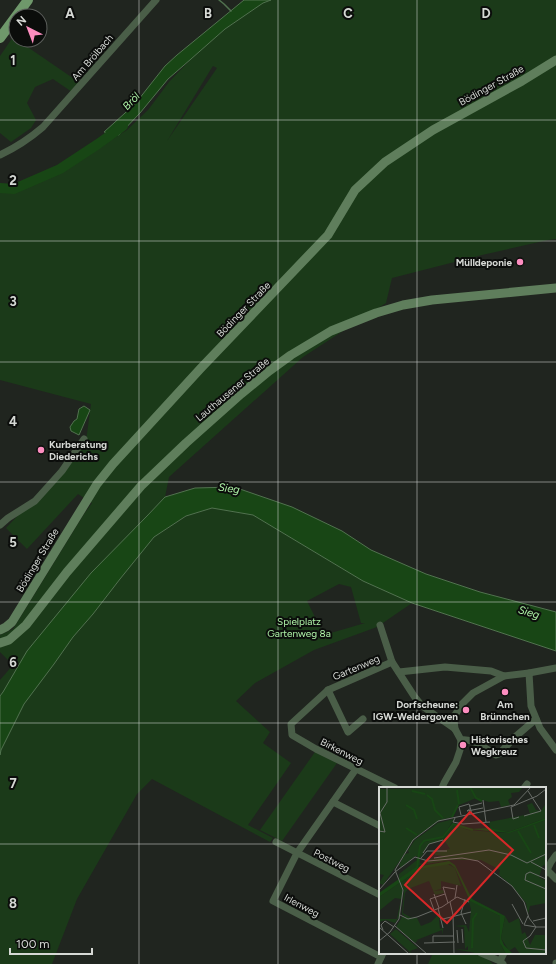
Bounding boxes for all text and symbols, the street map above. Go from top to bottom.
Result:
text: A [65,6,75,21]
text: B [204,6,212,21]
text: C [343,6,353,21]
text: D [481,6,491,21]
north arrow [8,8,48,48]
text: N [14,13,29,29]
street label: Am Brölbach [69,31,116,83]
text: 1 [10,53,16,68]
street label: Bödinger Straße [456,62,527,109]
water label: Bröl [120,89,143,113]
text: 2 [9,173,17,188]
place label: Mülldeponie [456,256,512,269]
marker: Mülldeponie [515,257,525,267]
street label: Bödinger Straße [214,278,274,340]
text: 3 [9,294,17,309]
street label: Lauthausener Straße [193,354,272,424]
text: 4 [9,414,17,429]
place label: Kurberatung Diederichs [49,438,107,463]
marker: Kurberatung Diederichs [36,445,46,455]
water label: Sieg [217,481,241,497]
street label: Bödinger Straße [13,525,62,595]
text: 5 [9,535,17,550]
water label: Sieg [517,603,542,622]
park label: Spielplatz Gartenweg 8a [267,615,331,640]
street label: Gartenweg [331,652,382,683]
text: 6 [9,655,17,670]
marker: Am Brünnchen [500,687,510,697]
place label: Dorfscheune: IGW-Weldergoven [373,698,458,723]
place label: Am Brünnchen [480,698,530,723]
marker: Dorfscheune: IGW-Weldergoven [461,705,471,715]
place label: Historisches Wegkreuz [471,733,528,758]
street label: Birkenweg [318,735,366,768]
marker: Historisches Wegkreuz [458,740,468,750]
text: 7 [9,776,17,791]
inset map [379,787,546,954]
street label: Postweg [311,846,352,875]
street label: Irlenweg [282,891,322,920]
text: 8 [9,896,17,911]
scale bar [10,930,92,956]
text: 100 m [16,937,50,951]

